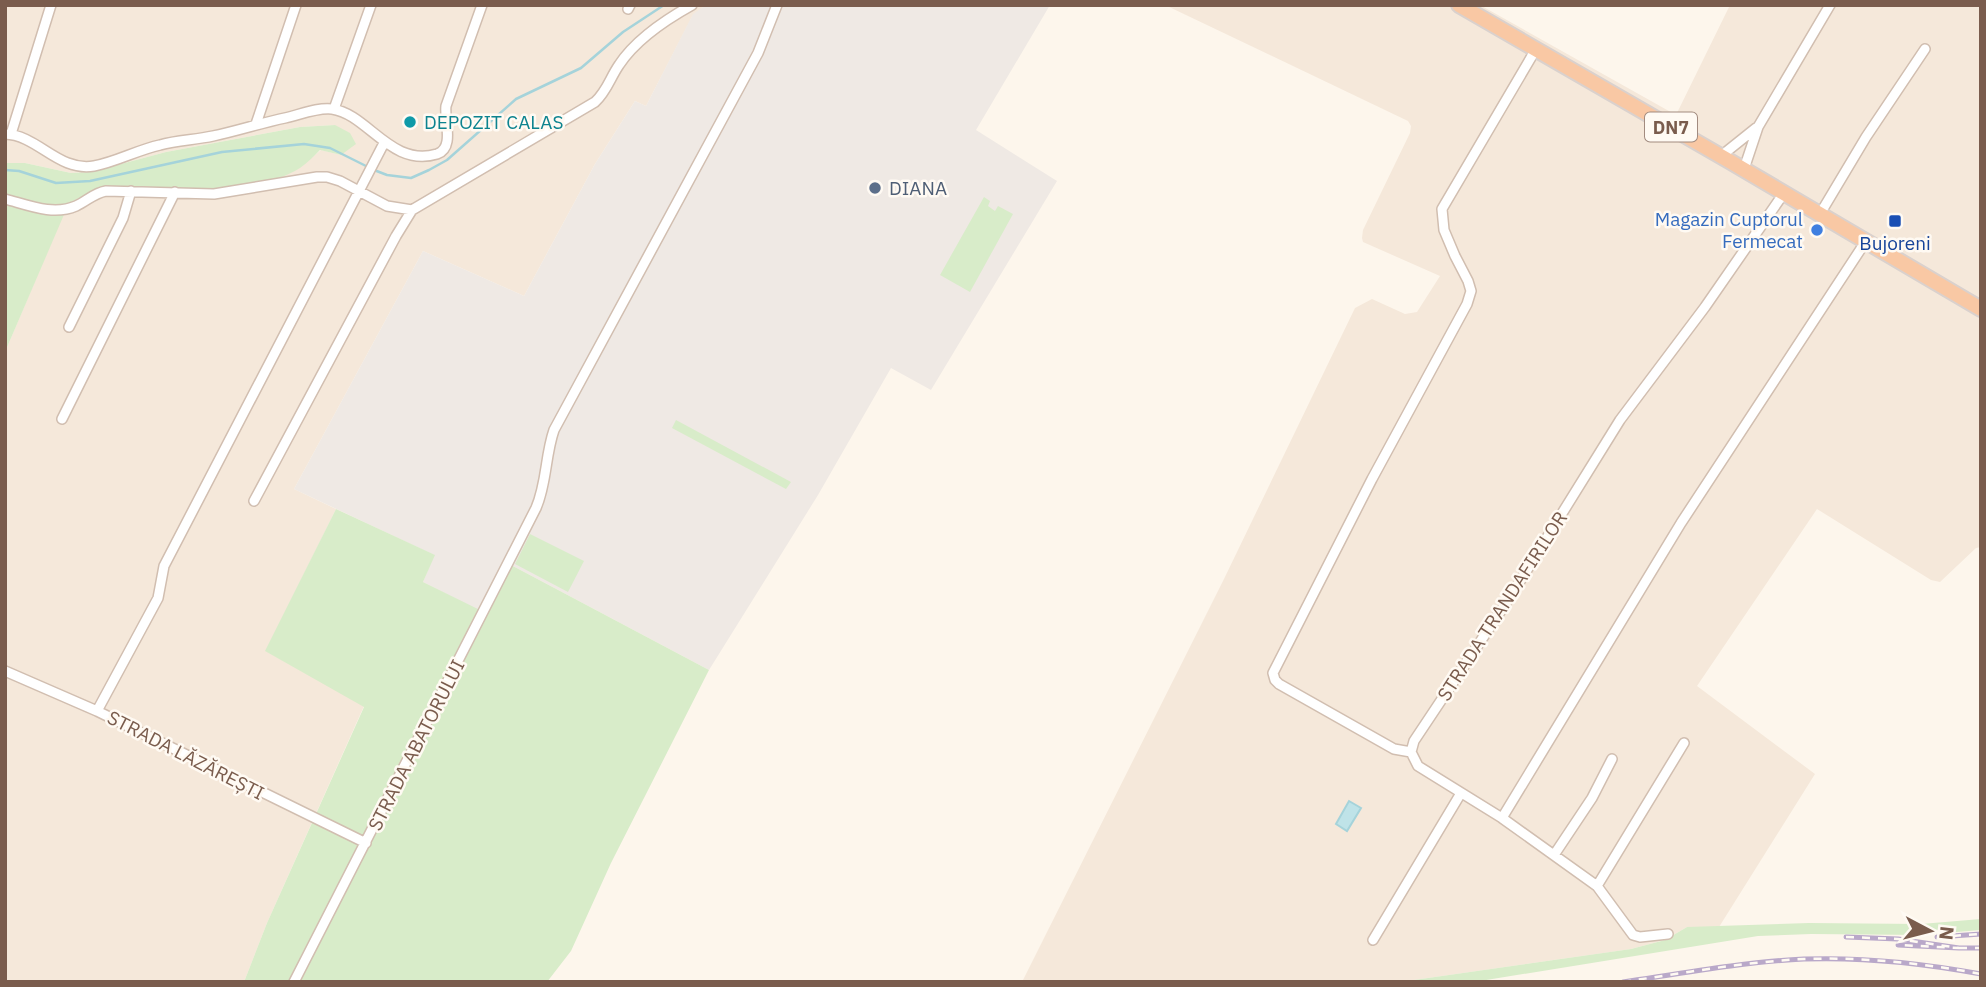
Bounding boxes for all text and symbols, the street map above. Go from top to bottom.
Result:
place label: DEPOZIT CALAS [424,110,563,134]
road number: DN7 [1645,112,1697,142]
marker: DEPOZIT CALAS [402,114,418,130]
place label: DIANA [889,176,947,200]
marker: DIANA [867,180,883,196]
place label: Magazin Cuptorul Fermecat [1655,207,1803,253]
marker: Bujoreni [1887,213,1903,229]
marker: Magazin Cuptorul Fermecat [1809,222,1825,238]
place label: Bujoreni [1859,231,1931,255]
street label: STRADA TRANDAFIRILOR [1432,507,1572,705]
street label: STRADA ABATORULUI [362,655,470,835]
street label: STRADA LĂZĂREȘTI [104,705,268,805]
north arrow [1895,896,1965,966]
text: N [1934,925,1960,941]

